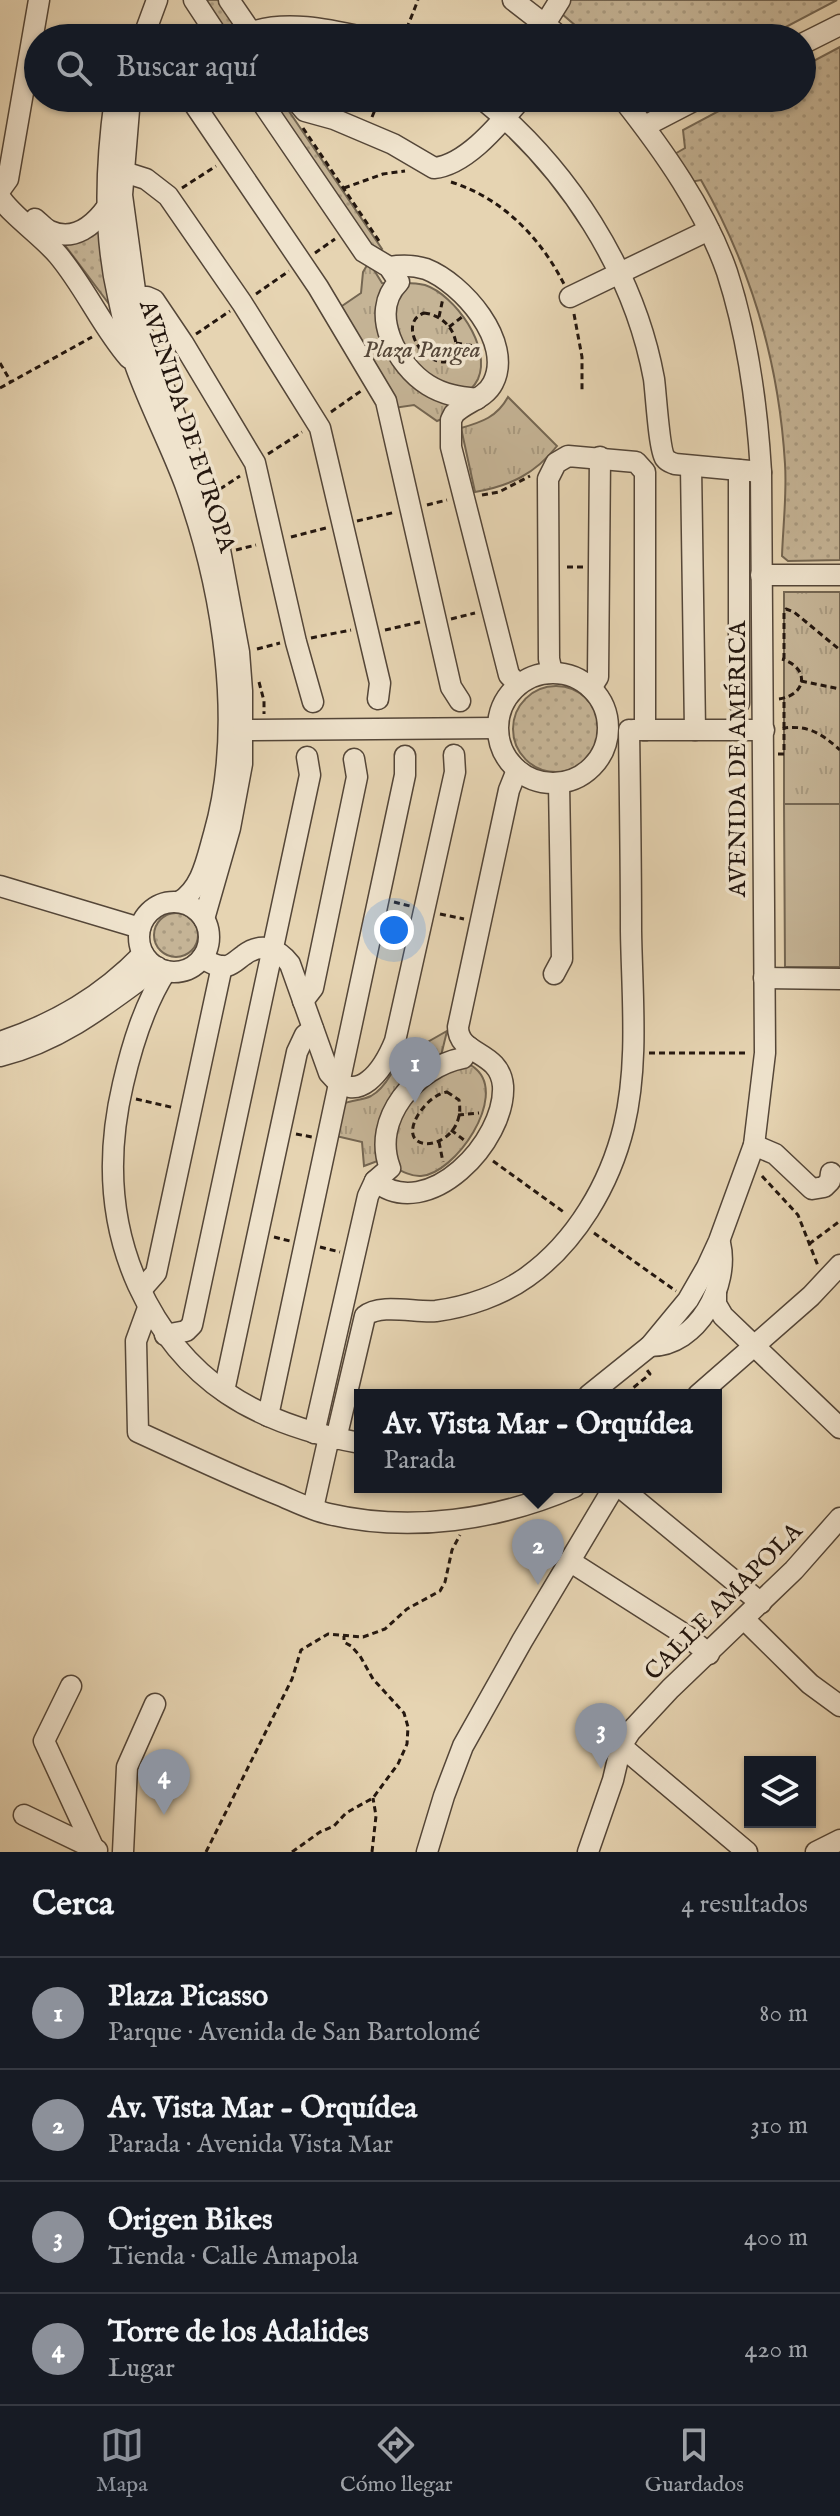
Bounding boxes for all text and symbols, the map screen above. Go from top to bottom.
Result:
search box [24,24,816,112]
icon: search [52,46,96,90]
text: Buscar aquí [116,49,257,87]
street label: AVENIDA DE EUROPA [131,296,242,557]
park label: Plaza Pangea [363,335,481,366]
street label: AVENIDA DE AMÉRICA [723,620,754,898]
your location [374,910,414,950]
pin: 1 [389,1037,441,1103]
popup [354,1389,722,1493]
text: Av. Vista Mar - Orquídea [383,1406,693,1444]
text: Parada [383,1444,455,1477]
street label: CALLE AMAPOLA [638,1516,810,1688]
pin: 2 [512,1519,564,1585]
pin: 3 [575,1703,627,1769]
pin: 4 [138,1749,190,1815]
map controls [744,1756,816,1828]
button: layers [744,1756,816,1828]
text: Cerca [32,1883,114,1926]
text: 4 resultados [681,1888,808,1921]
text: Plaza Picasso [108,1978,268,2016]
text: 1 [53,1997,63,2030]
text: 80 m [759,1997,808,2030]
text: Parque · Avenida de San Bartolomé [108,2016,480,2049]
text: Av. Vista Mar - Orquídea [108,2090,417,2128]
text: 2 [52,2109,64,2142]
text: 310 m [750,2109,808,2142]
text: Parada · Avenida Vista Mar [108,2128,393,2161]
text: Origen Bikes [108,2202,273,2240]
text: 3 [53,2221,63,2254]
text: 400 m [744,2221,808,2254]
text: Tienda · Calle Amapola [108,2240,359,2273]
text: Torre de los Adalides [108,2314,369,2352]
text: 4 [52,2333,64,2366]
text: 420 m [745,2333,808,2366]
text: Lugar [108,2352,175,2385]
tab: Mapa [96,2423,148,2499]
tab: Cómo llegar [340,2423,453,2499]
tab: Guardados [645,2423,744,2499]

